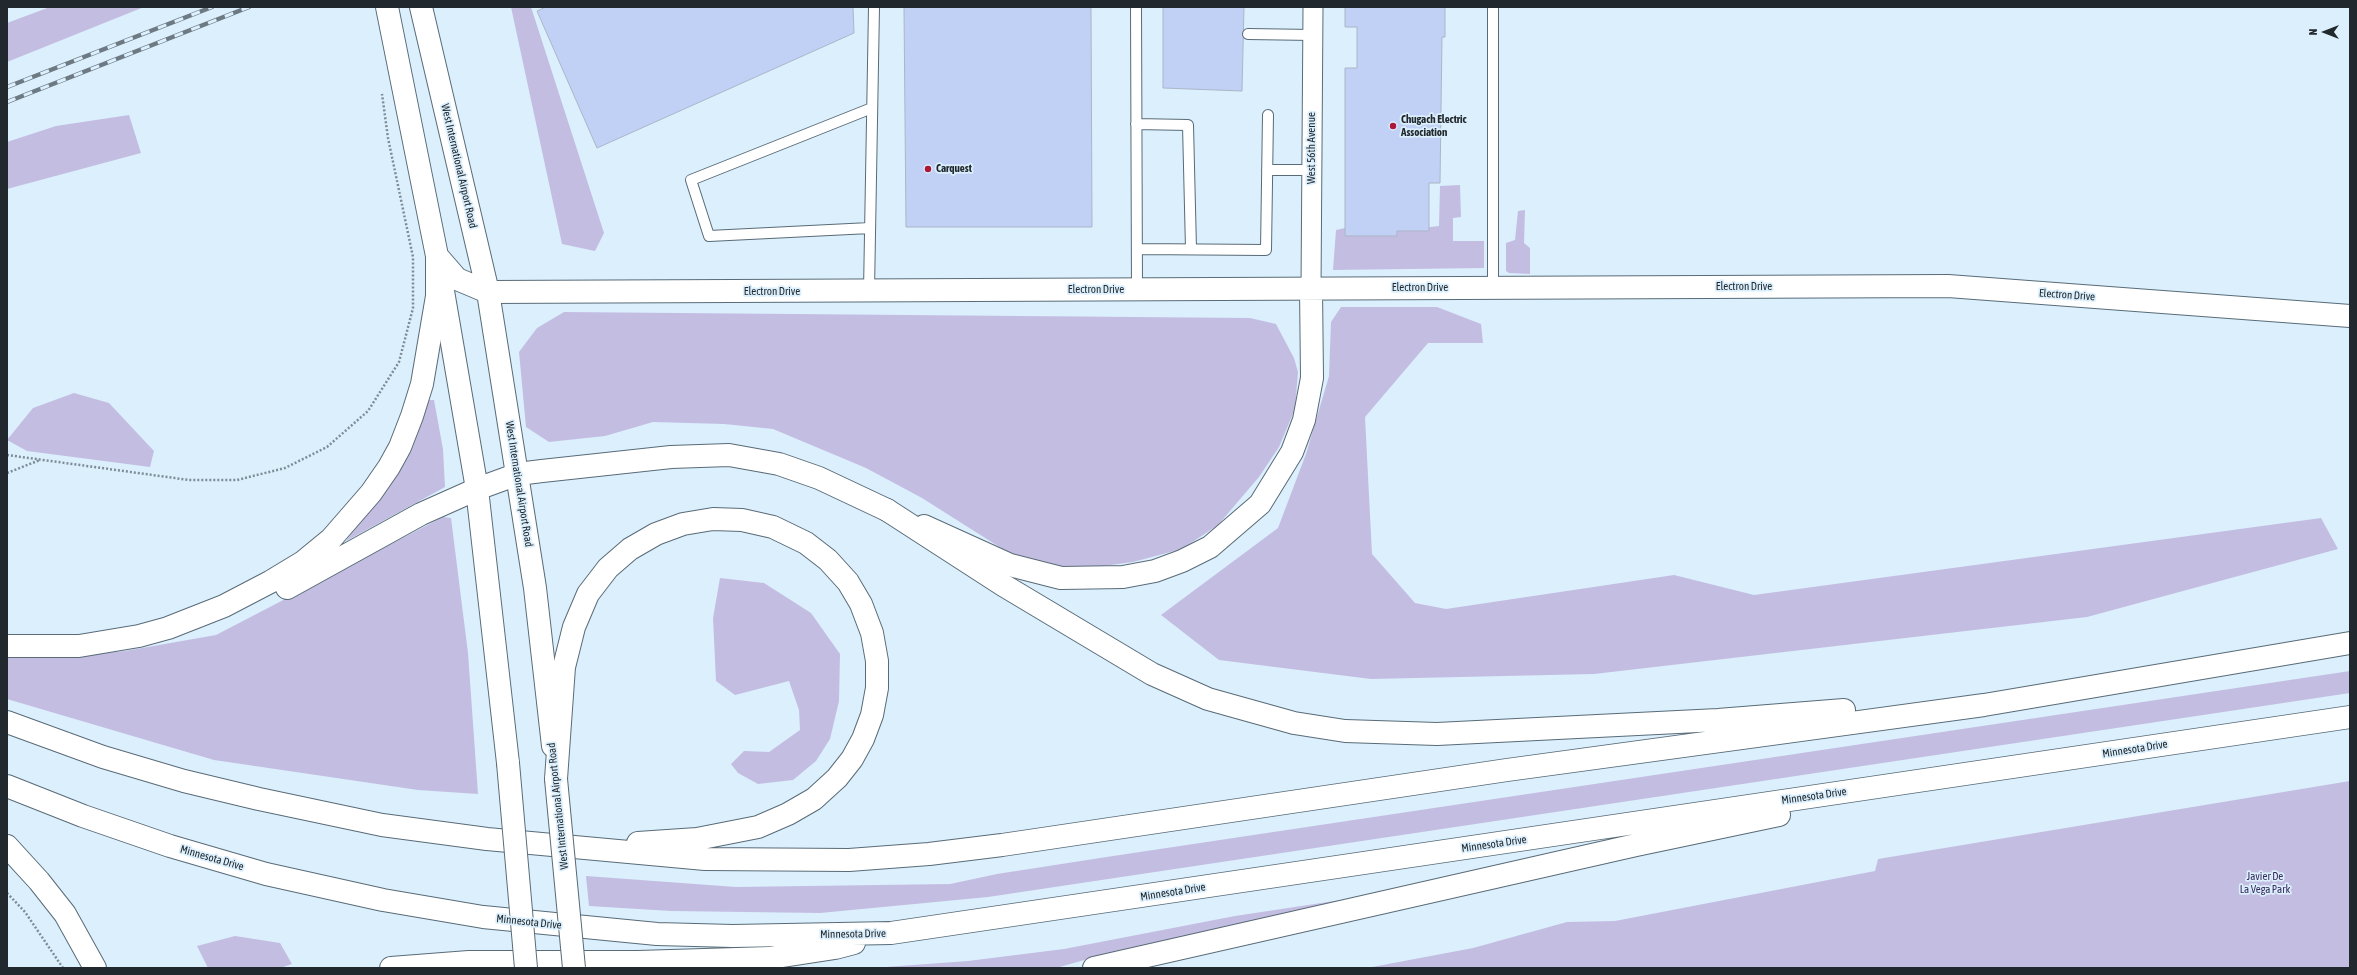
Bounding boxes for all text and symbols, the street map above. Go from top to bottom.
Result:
north arrow [2305,12,2345,52]
text: N [2307,29,2319,35]
street label: West International Airport Road [438,103,480,229]
street label: West 56th Avenue [1305,112,1319,184]
place label: Chugach Electric Association [1401,113,1467,139]
marker: Chugach Electric Association [1388,121,1398,131]
place label: Carquest [936,162,972,176]
marker: Carquest [923,164,933,174]
street label: Electron Drive [1716,280,1772,294]
street label: Electron Drive [1392,281,1448,295]
street label: Electron Drive [1068,283,1124,297]
street label: Electron Drive [744,285,800,299]
street label: Electron Drive [2038,286,2096,304]
street label: West International Airport Road [503,420,535,548]
street label: Minnesota Drive [2101,737,2169,761]
street label: West International Airport Road [545,742,571,870]
street label: Minnesota Drive [1781,785,1847,807]
street label: Minnesota Drive [1461,833,1527,855]
street label: Minnesota Drive [179,843,245,873]
park label: Javier De La Vega Park [2240,870,2290,896]
street label: Minnesota Drive [1139,880,1207,904]
street label: Minnesota Drive [496,912,562,932]
street label: Minnesota Drive [820,927,886,941]

